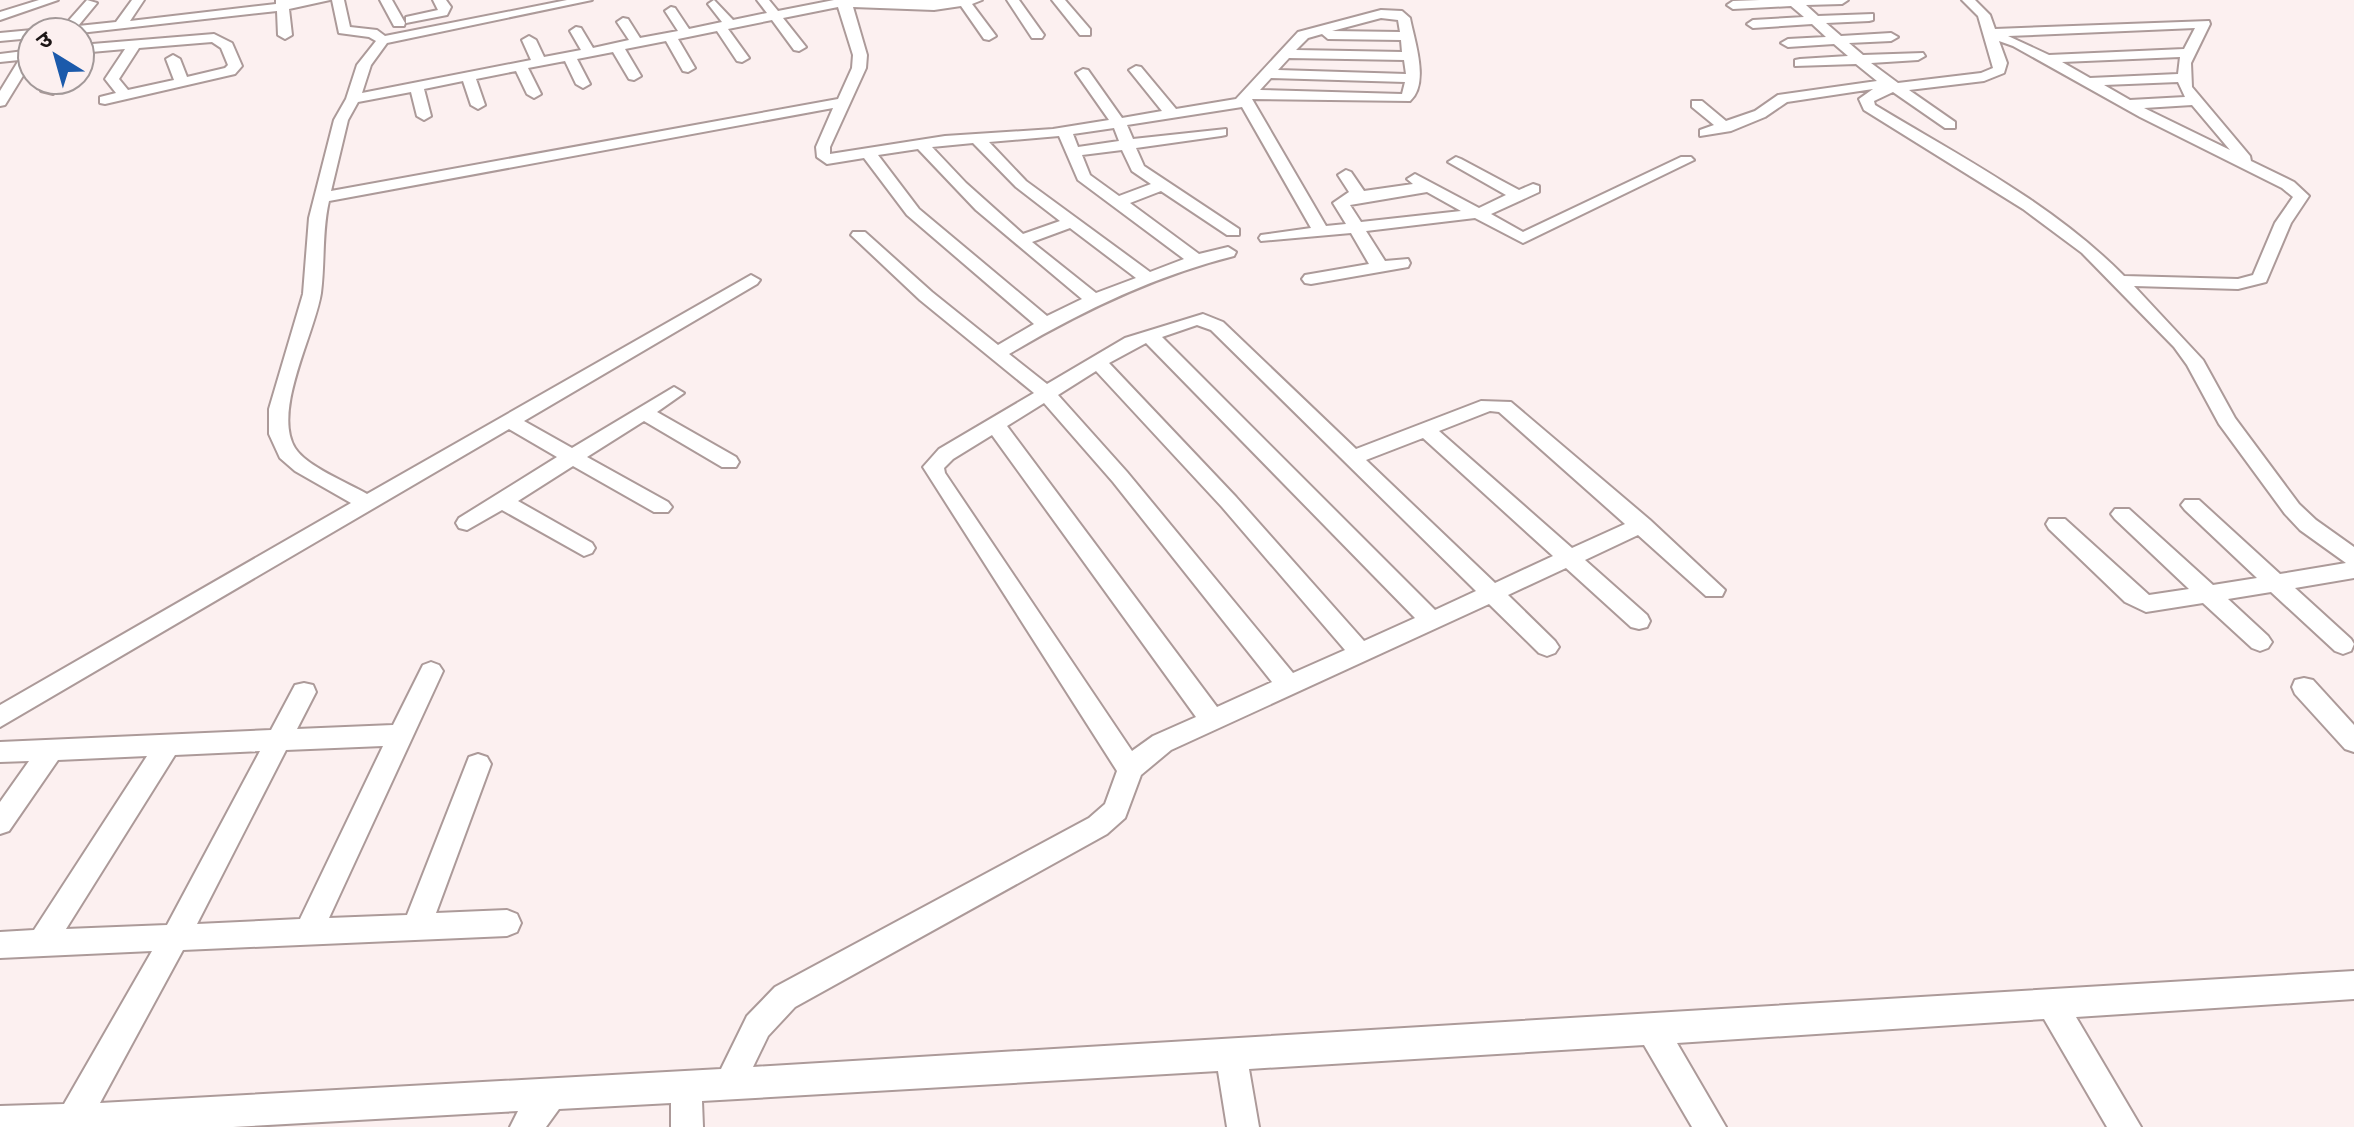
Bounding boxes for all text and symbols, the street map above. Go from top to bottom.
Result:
north arrow [16,16,96,96]
text: उ [30,23,58,55]

